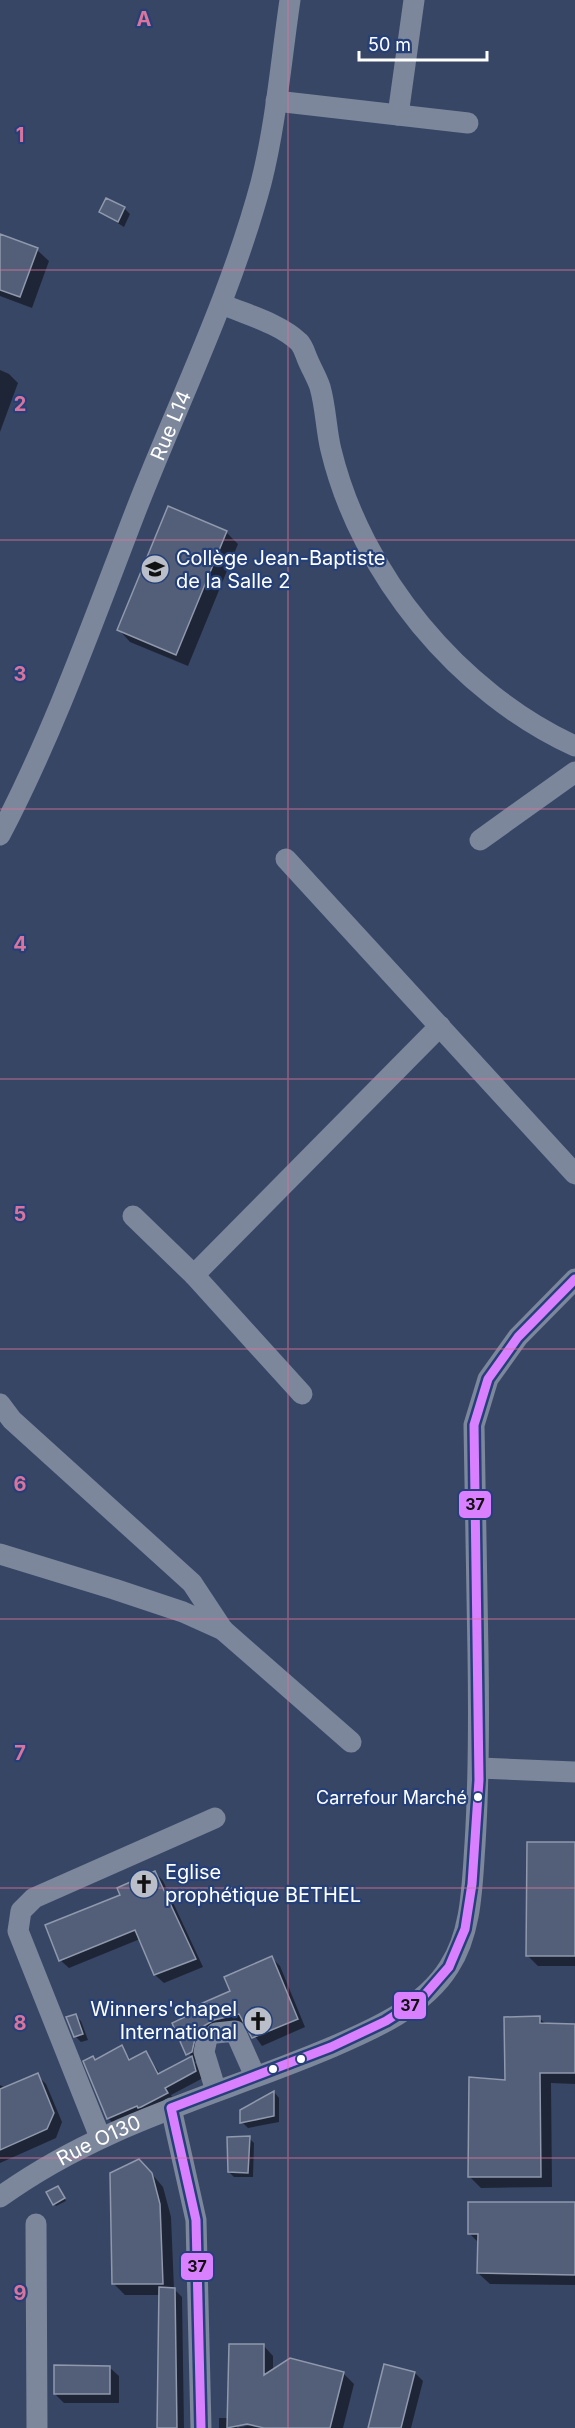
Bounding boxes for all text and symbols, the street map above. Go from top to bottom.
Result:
text: A [137,7,152,31]
scale bar [359,24,486,62]
text: 50 m [368,34,411,55]
text: 1 [16,123,24,147]
street label: Rue L14 [145,387,196,464]
text: 2 [14,392,26,416]
place label: Collège Jean-Baptiste de la Salle 2 [176,546,386,593]
school or university icon: Collège Jean-Baptiste de la Salle 2 [139,553,171,585]
text: 3 [14,662,26,686]
text: 4 [13,932,27,956]
text: 5 [14,1202,26,1226]
text: 6 [14,1472,27,1496]
line badge: 37 [458,1490,492,1519]
text: 37 [465,1494,485,1514]
text: 7 [14,1741,26,1765]
place label: Carrefour Marché [316,1787,467,1808]
marker: Carrefour Marché [472,1791,484,1803]
place label: Eglise prophétique BETHEL [165,1860,361,1907]
church icon: Eglise prophétique BETHEL [128,1868,160,1900]
line badge: 37 [393,1991,427,2020]
text: 37 [400,1995,420,2015]
place label: Winners'chapel International [90,1997,237,2044]
church icon: Winners'chapel International [242,2005,274,2037]
text: 8 [13,2011,27,2035]
unlabelled marker [295,2053,307,2065]
unlabelled marker [267,2063,279,2075]
street label: Rue O130 [52,2110,144,2171]
line badge: 37 [180,2252,214,2281]
text: 37 [187,2256,207,2276]
text: 9 [14,2281,27,2305]

